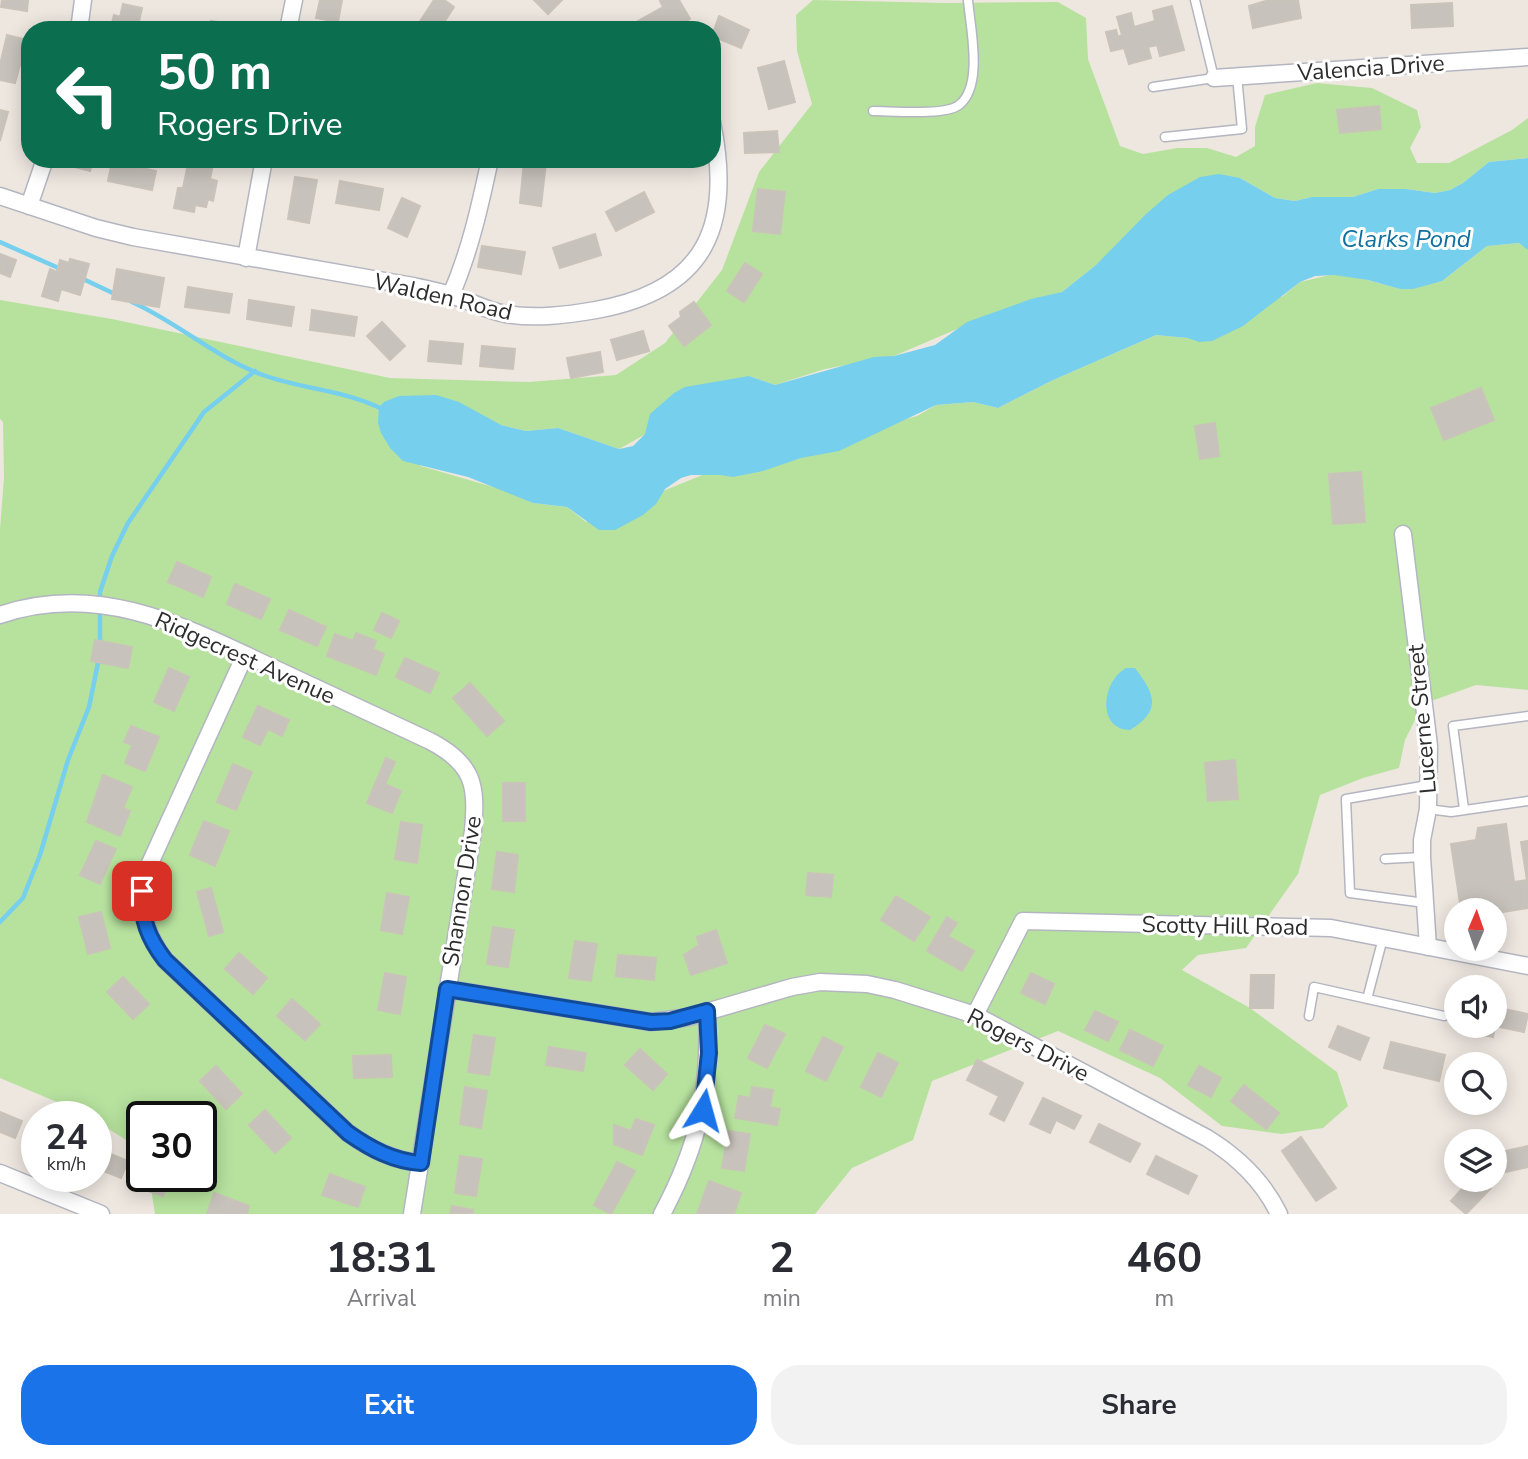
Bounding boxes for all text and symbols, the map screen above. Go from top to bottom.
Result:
text: 50 m [157,39,272,106]
street label: Valencia Drive [1295,47,1446,89]
icon: left [42,49,133,140]
text: Rogers Drive [157,103,342,146]
water label: Clarks Pond [1341,223,1471,255]
street label: Walden Road [371,266,515,328]
street label: Ridgecrest Avenue [150,604,340,712]
street label: Lucerne Street [1400,642,1444,795]
street label: Shannon Drive [435,814,489,968]
pin [112,861,172,921]
icon: arrive [123,872,161,910]
north arrow [1444,898,1507,961]
map controls [1444,898,1507,1192]
street label: Scotty Hill Road [1141,909,1309,943]
button: sound [1444,975,1507,1038]
street label: Rogers Drive [962,1001,1094,1089]
button: search [1444,1052,1507,1115]
position arrow [666,1073,740,1147]
speed limit sign: 30 [126,1101,217,1192]
text: 24 [45,1114,88,1161]
button: layers [1444,1129,1507,1192]
text: km/h [47,1152,86,1176]
text: 18:31 [326,1230,437,1287]
text: 2 [769,1230,794,1287]
text: 460 [1127,1230,1202,1287]
text: Arrival [347,1283,416,1314]
text: min [763,1283,801,1314]
text: m [1155,1283,1174,1314]
button: Exit [21,1365,757,1445]
button: Share [771,1365,1507,1445]

